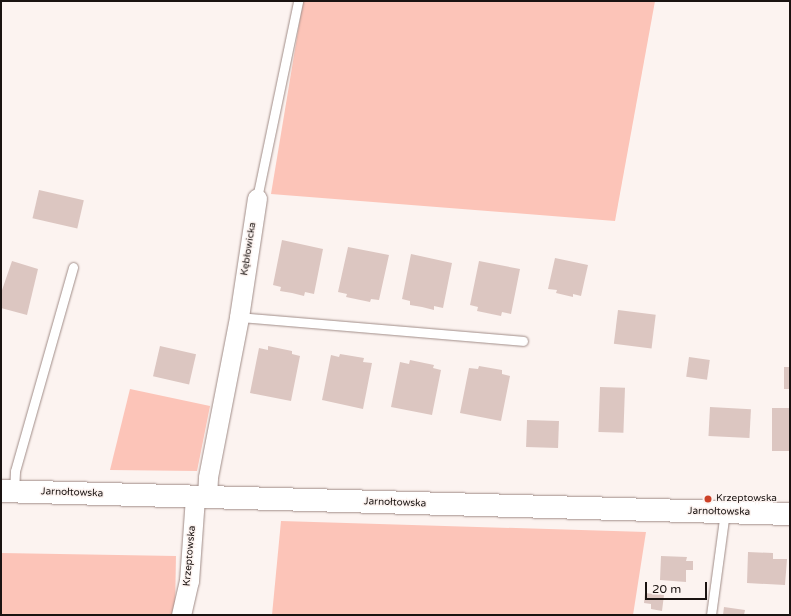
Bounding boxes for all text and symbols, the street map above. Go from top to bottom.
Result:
street label: Kębłowicka [239,221,259,277]
street label: Jarnołtowska [41,486,103,500]
place label: Krzeptowska [716,493,777,505]
marker: Krzeptowska [703,494,713,504]
street label: Jarnołtowska [364,496,426,510]
street label: Jarnołtowska [688,505,750,519]
street label: Krzeptowska [181,525,199,587]
scale bar [647,574,709,600]
text: 20 m [652,582,681,596]

